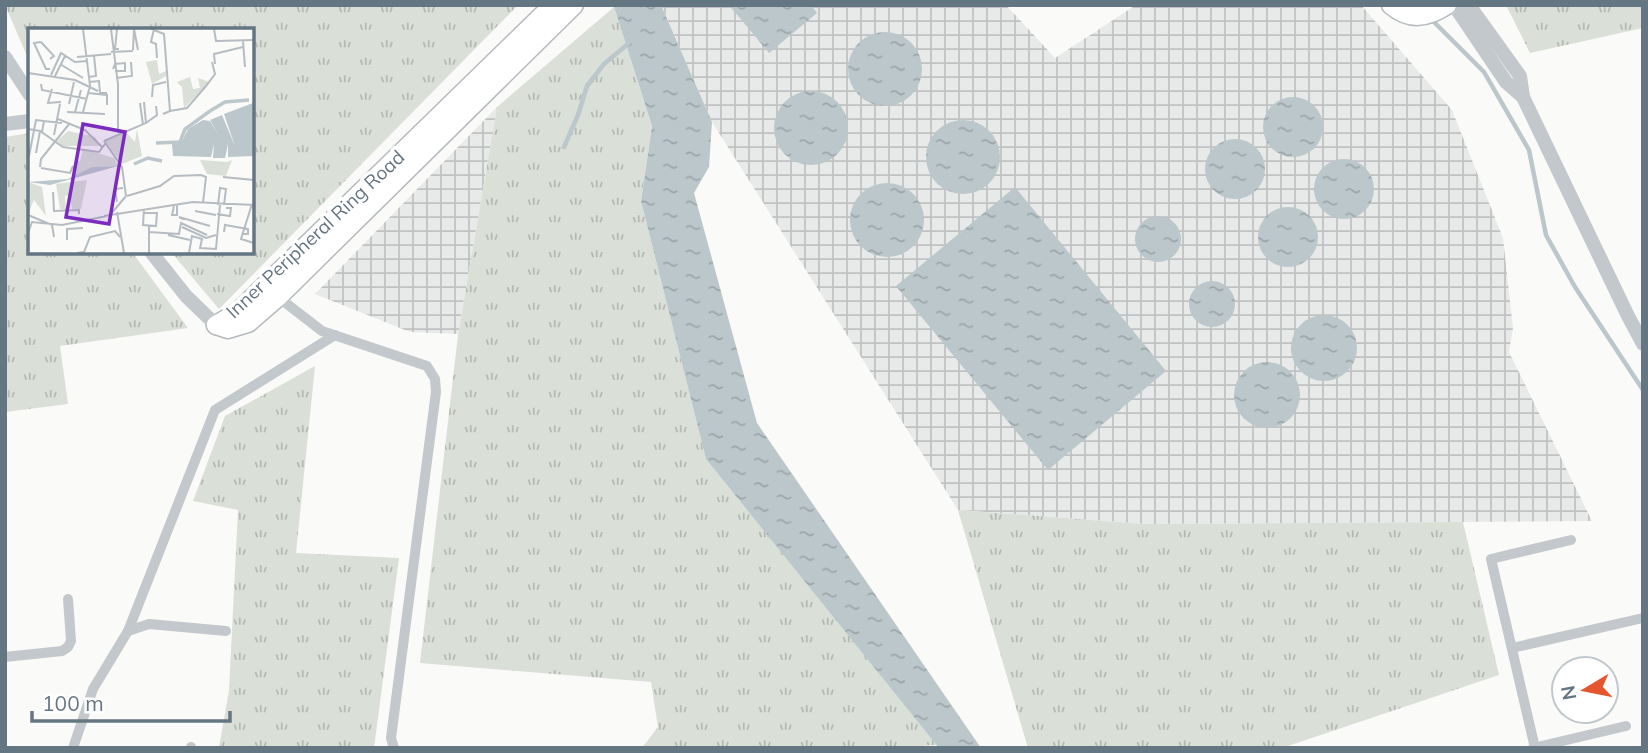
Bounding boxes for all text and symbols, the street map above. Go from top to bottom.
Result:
inset map [28,28,254,254]
street label: Inner Peripheral Ring Road [221,145,409,323]
north arrow [1550,655,1620,725]
scale bar [32,680,229,724]
text: N [1555,684,1581,702]
text: 100 m [42,690,104,716]

